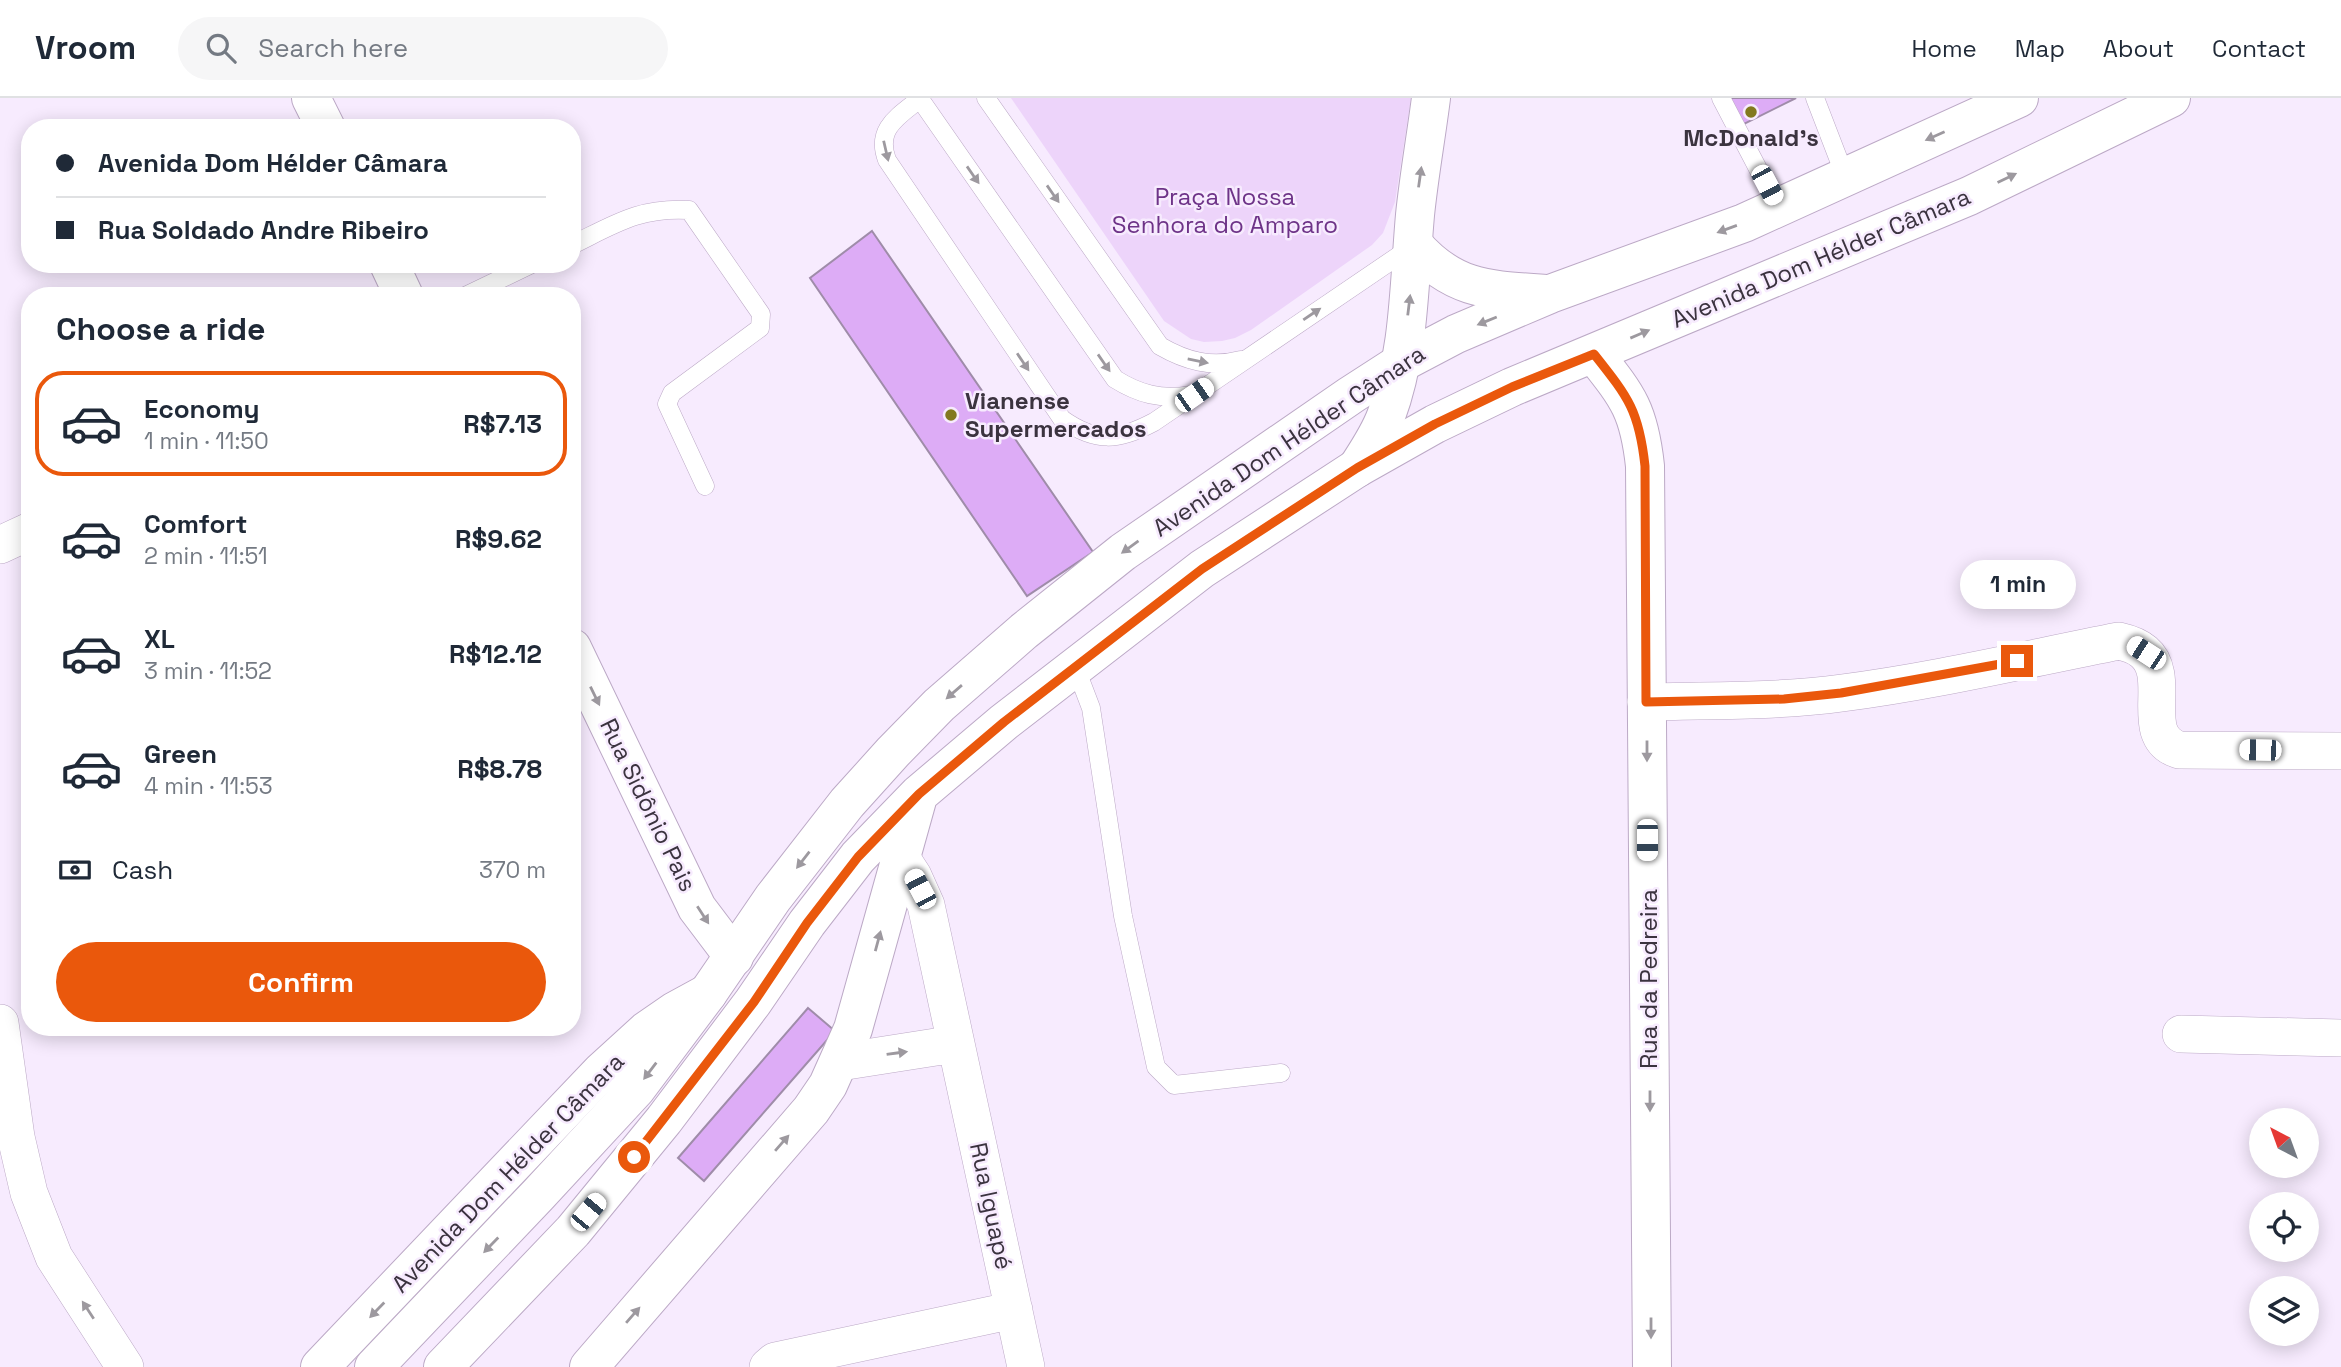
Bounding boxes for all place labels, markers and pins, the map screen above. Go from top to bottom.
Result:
marker: McDonald's [1743,104,1759,120]
place label: McDonald's [1683,122,1819,153]
place label: Vianense Supermercados [965,385,1147,444]
marker: Vianense Supermercados [943,407,959,423]

